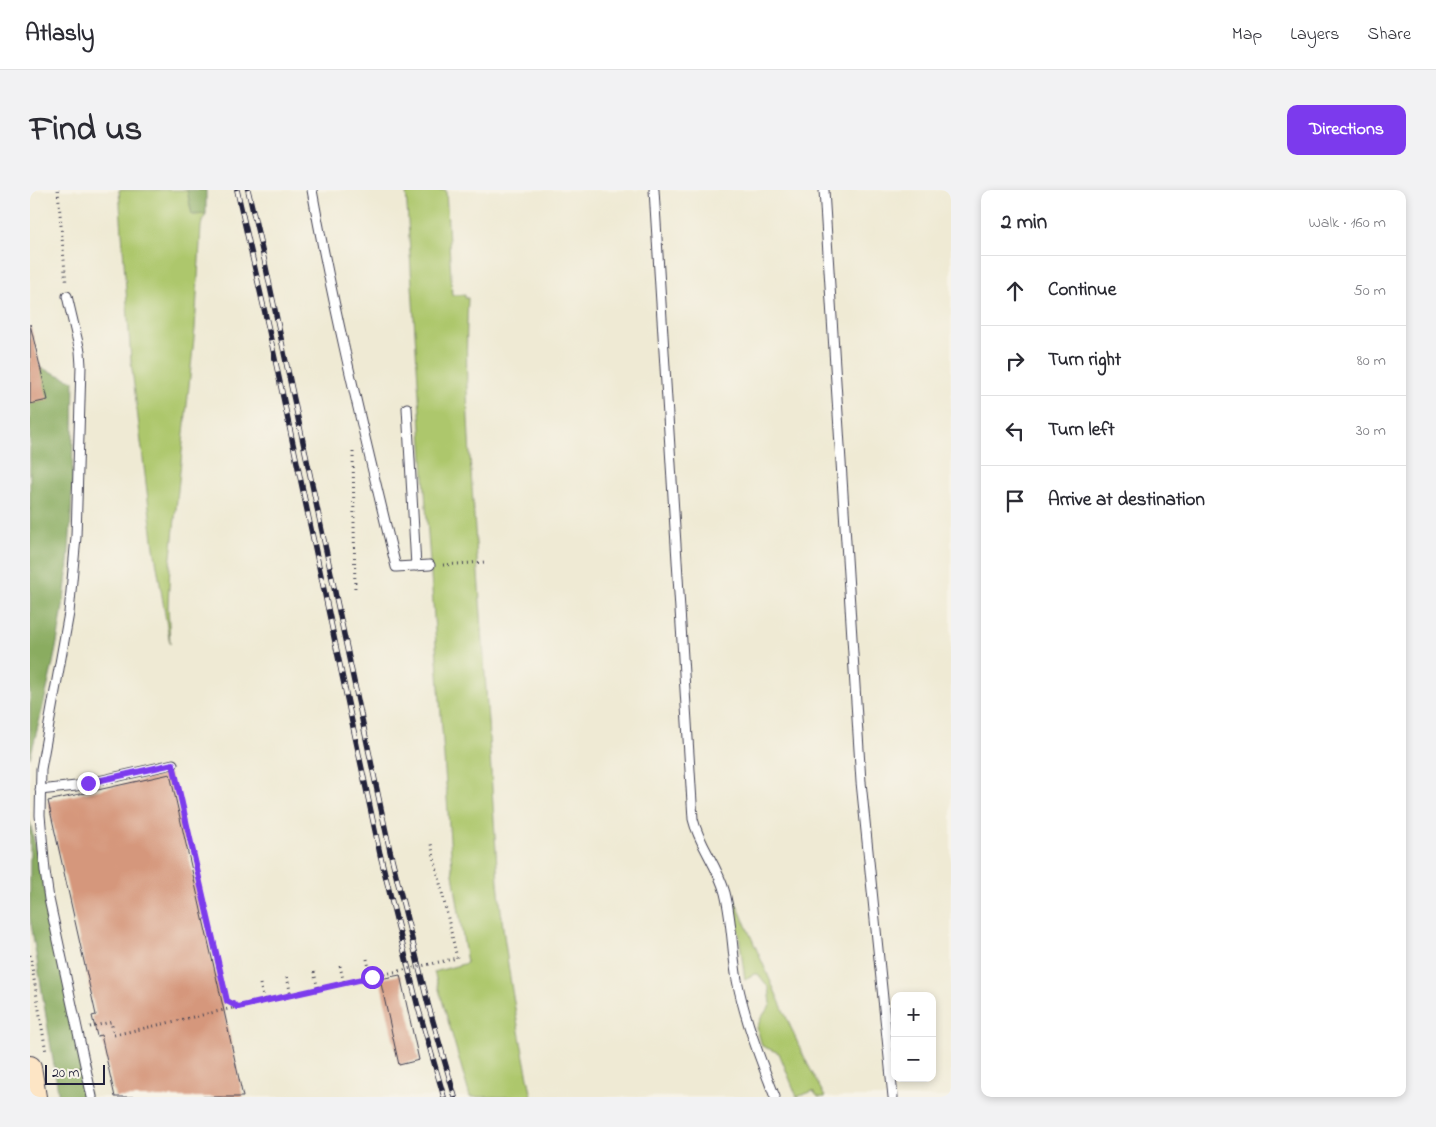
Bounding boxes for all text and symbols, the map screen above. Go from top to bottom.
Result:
text: Atlasly [25,17,94,52]
text: Map [1232,22,1262,48]
text: Layers [1290,22,1340,48]
text: Share [1368,22,1411,48]
text: Find us [30,105,142,156]
button: Directions [1287,105,1406,155]
text: 2 min [1001,208,1047,238]
text: Walk · 160 m [1308,211,1386,235]
icon: ahead [1001,277,1029,305]
text: Continue [1048,277,1116,304]
text: 50 m [1354,279,1386,303]
icon: right [1001,347,1029,375]
text: Turn right [1048,347,1121,374]
text: 80 m [1357,349,1386,373]
icon: left [1001,417,1029,445]
text: Turn left [1048,417,1115,444]
text: 30 m [1356,419,1386,443]
icon: arrive [1001,487,1029,515]
text: Arrive at destination [1048,487,1205,514]
route end [77,772,100,795]
route start [361,966,384,989]
map controls [891,992,936,1082]
button: + [891,992,936,1037]
button: − [891,1037,936,1082]
scale bar [45,1062,105,1085]
text: 20 m [52,1063,79,1084]

